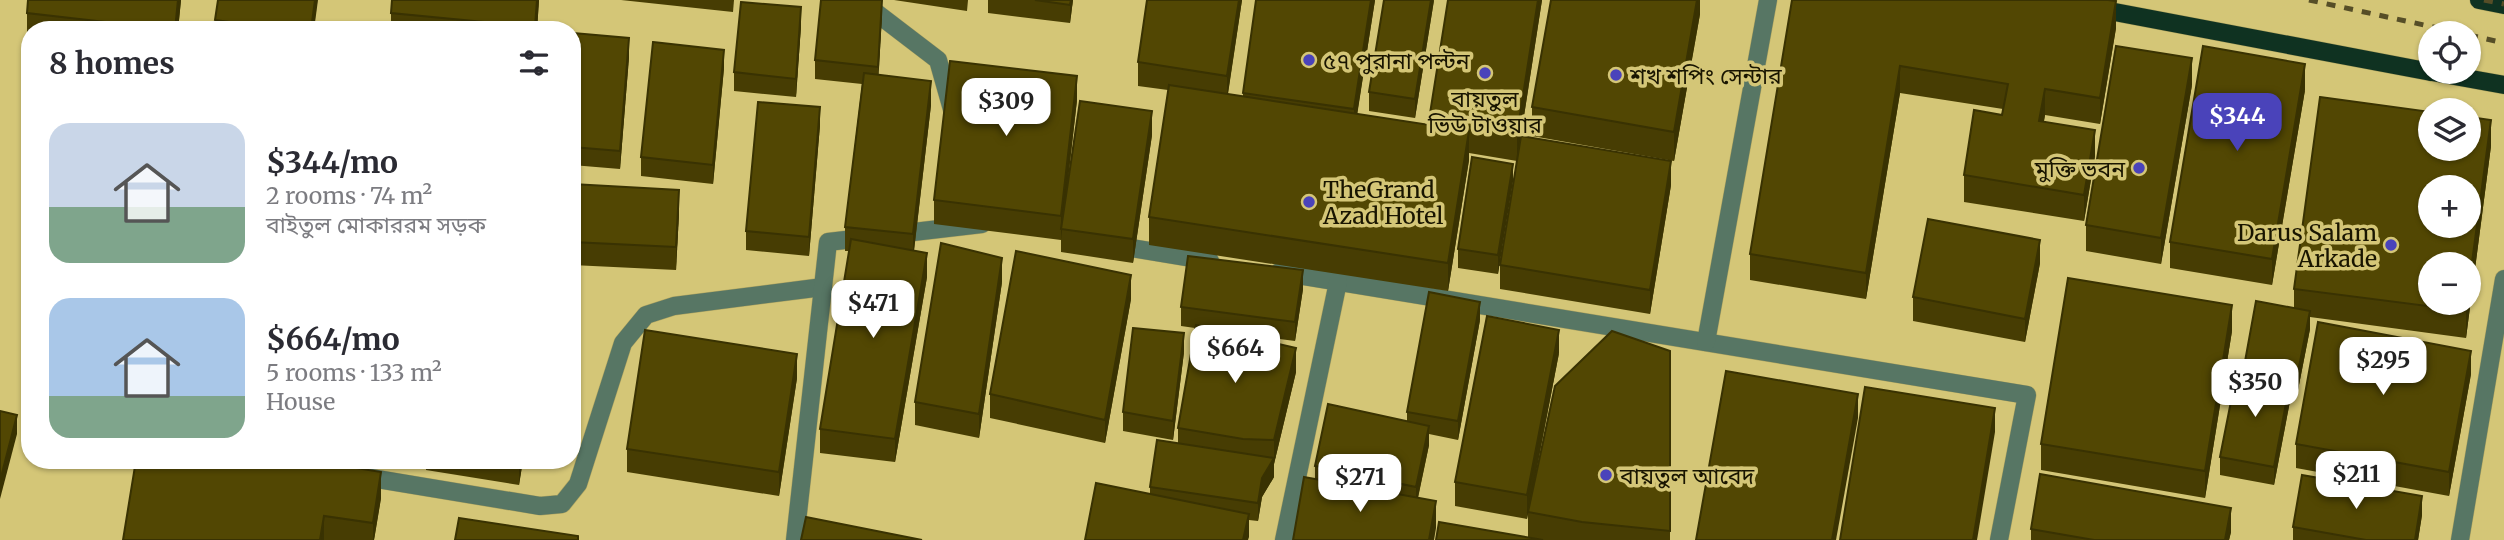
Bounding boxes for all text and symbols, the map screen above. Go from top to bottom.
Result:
map controls [2418,21,2481,315]
button: locate [2418,21,2481,84]
text: 8 homes [49,44,175,82]
icon: filters [515,44,553,82]
place label: ৫৭ পুরানা পল্টন [1323,46,1471,75]
marker: ৫৭ পুরানা পল্টন [1301,52,1317,68]
place label: শখ শপিং সেন্টার [1629,61,1782,90]
marker: বায়তুল ভিউ টাওয়ার [1477,65,1493,81]
marker: শখ শপিং সেন্টার [1608,67,1624,83]
pin: $309 [965,78,1047,138]
place label: বায়তুল ভিউ টাওয়ার [1427,84,1542,139]
text: $309 [978,86,1034,115]
pin: $344 [2196,94,2278,153]
button: layers [2418,98,2481,161]
text: $344 [2209,101,2265,130]
text: $344/mo [266,143,398,181]
icon: home [105,151,189,235]
place label: মুক্তি ভবন [2034,154,2126,183]
marker: মুক্তি ভবন [2131,160,2147,176]
place label: TheGrand Azad Hotel [1322,175,1443,230]
button: + [2418,175,2481,238]
text: 2 rooms · 74 m² [266,181,432,210]
marker: TheGrand Azad Hotel [1301,194,1317,210]
text: বাইতুল মোকাররম সড়ক [266,210,486,239]
place label: Darus Salam Arkade [2237,218,2377,273]
marker: Darus Salam Arkade [2383,237,2399,253]
button: − [2418,252,2481,315]
pin: $471 [832,280,914,340]
text: $471 [847,288,899,317]
text: $664/mo [266,320,400,358]
icon: home [105,326,189,410]
pin: $664 [1194,326,1276,385]
text: $664 [1206,333,1264,362]
pin: $295 [2342,338,2424,397]
text: $295 [2355,345,2411,374]
text: 5 rooms · 133 m² [266,358,442,387]
pin: $350 [2214,360,2296,419]
text: $350 [2227,367,2283,396]
text: House [266,387,335,416]
pin: $211 [2315,452,2397,511]
pin: $271 [1319,454,1401,514]
text: $211 [2332,459,2380,488]
place label: বায়তুল আবেদ [1619,461,1754,490]
text: $271 [1334,462,1386,491]
marker: বায়তুল আবেদ [1598,467,1614,483]

